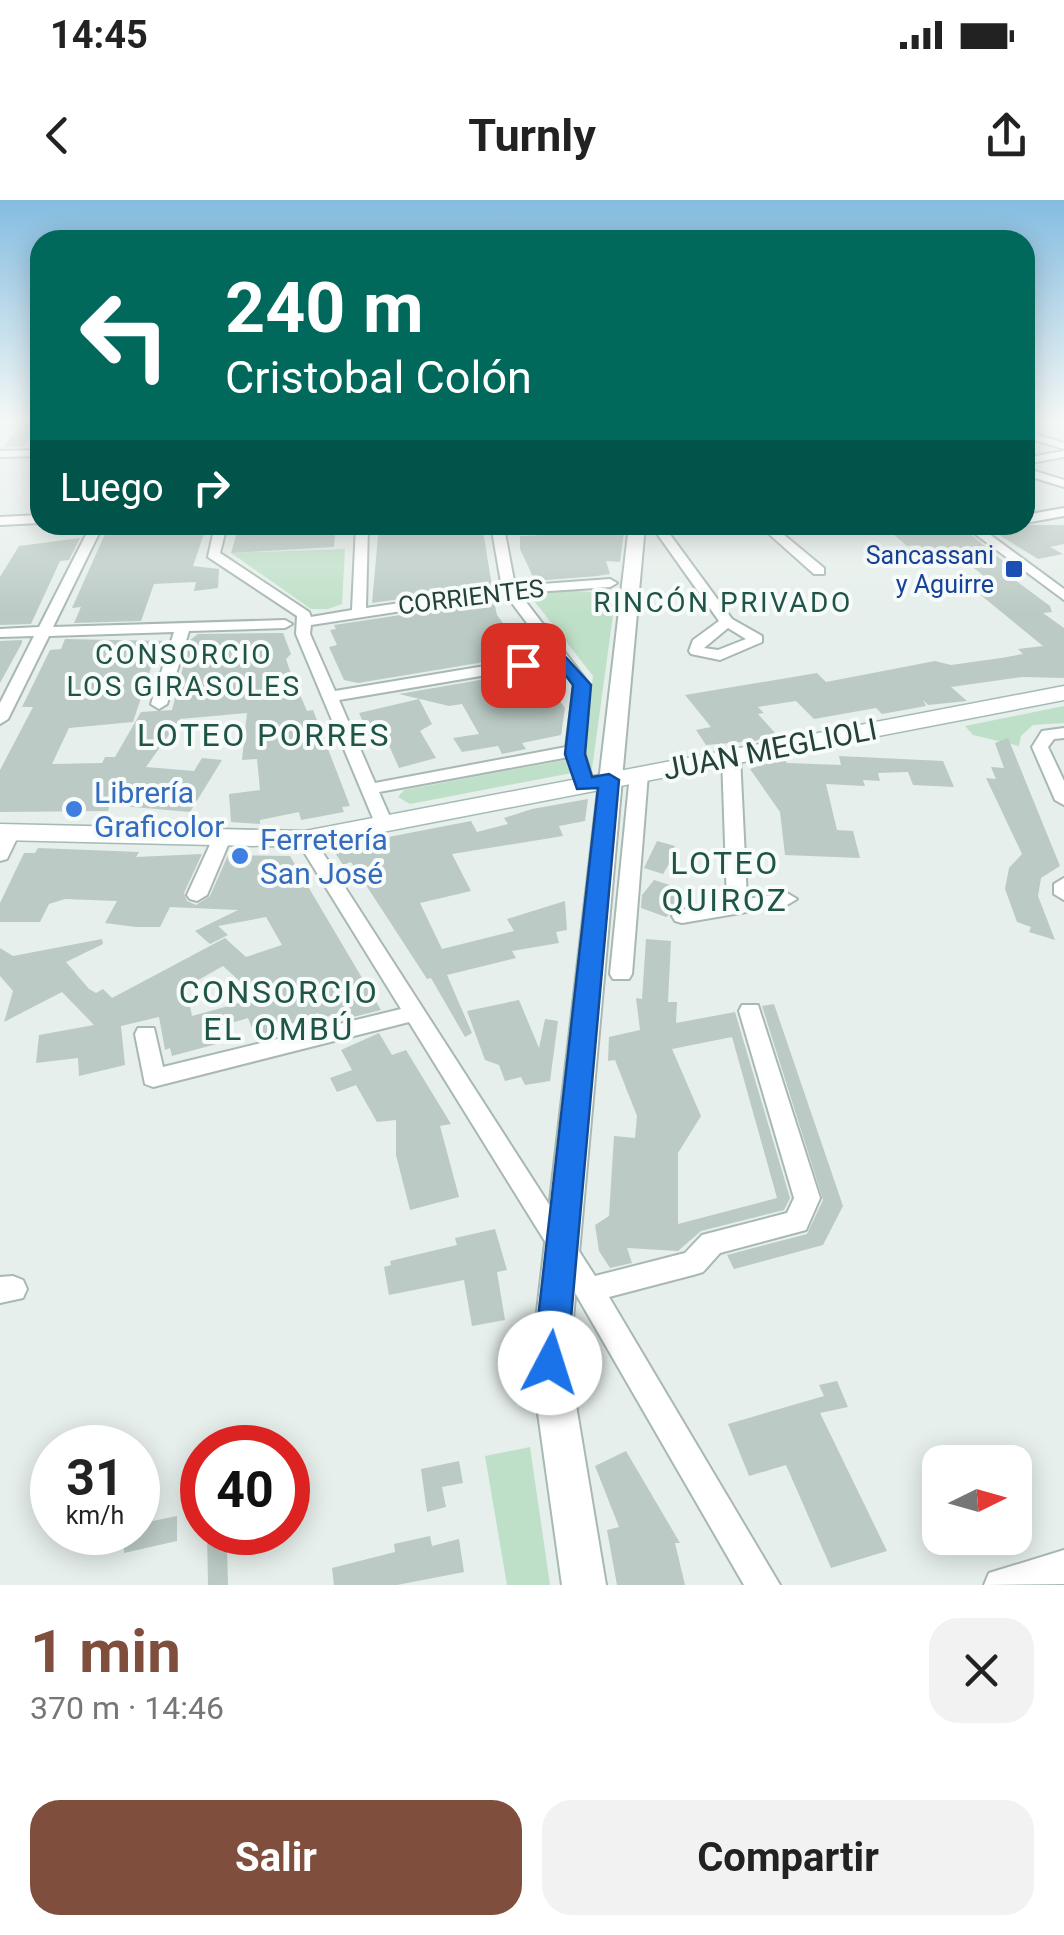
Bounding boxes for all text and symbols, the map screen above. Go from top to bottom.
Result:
text: 14:45 [50,13,148,57]
icon: back [30,108,85,163]
icon: share [979,108,1034,163]
text: Turnly [468,109,596,162]
text: 240 m [225,267,424,349]
icon: left [60,270,190,400]
text: Cristobal Colón [225,351,532,404]
icon: right [184,460,239,515]
text: Luego [60,466,164,510]
place label: Sancassani y Aguirre [866,541,994,599]
marker: Sancassani y Aguirre [1003,558,1025,580]
street label: CORRIENTES [396,574,546,620]
district label: RINCÓN PRIVADO [593,586,853,619]
pin [481,623,566,708]
district label: CONSORCIO LOS GIRASOLES [66,638,302,703]
icon: arrive [496,638,551,693]
street label: JUAN MEGLIOLI [660,711,880,787]
district label: LOTEO PORRES [137,716,391,754]
place label: Librería Graficolor [94,775,224,844]
marker: Librería Graficolor [63,798,85,820]
place label: Ferretería San José [260,822,388,891]
district label: LOTEO QUIROZ [661,844,789,919]
marker: Ferretería San José [229,845,251,867]
district label: CONSORCIO EL OMBÚ [179,973,379,1048]
position arrow [498,1311,602,1415]
speed limit sign: 40 [180,1425,310,1555]
north arrow [922,1445,1032,1555]
map controls [922,1445,1032,1555]
text: 31 [66,1449,124,1507]
text: km/h [66,1501,124,1530]
text: 1 min [30,1616,181,1687]
button: close [929,1618,1034,1723]
text: 370 m · 14:46 [30,1689,224,1727]
button: Salir [30,1800,522,1915]
button: Compartir [542,1800,1034,1915]

